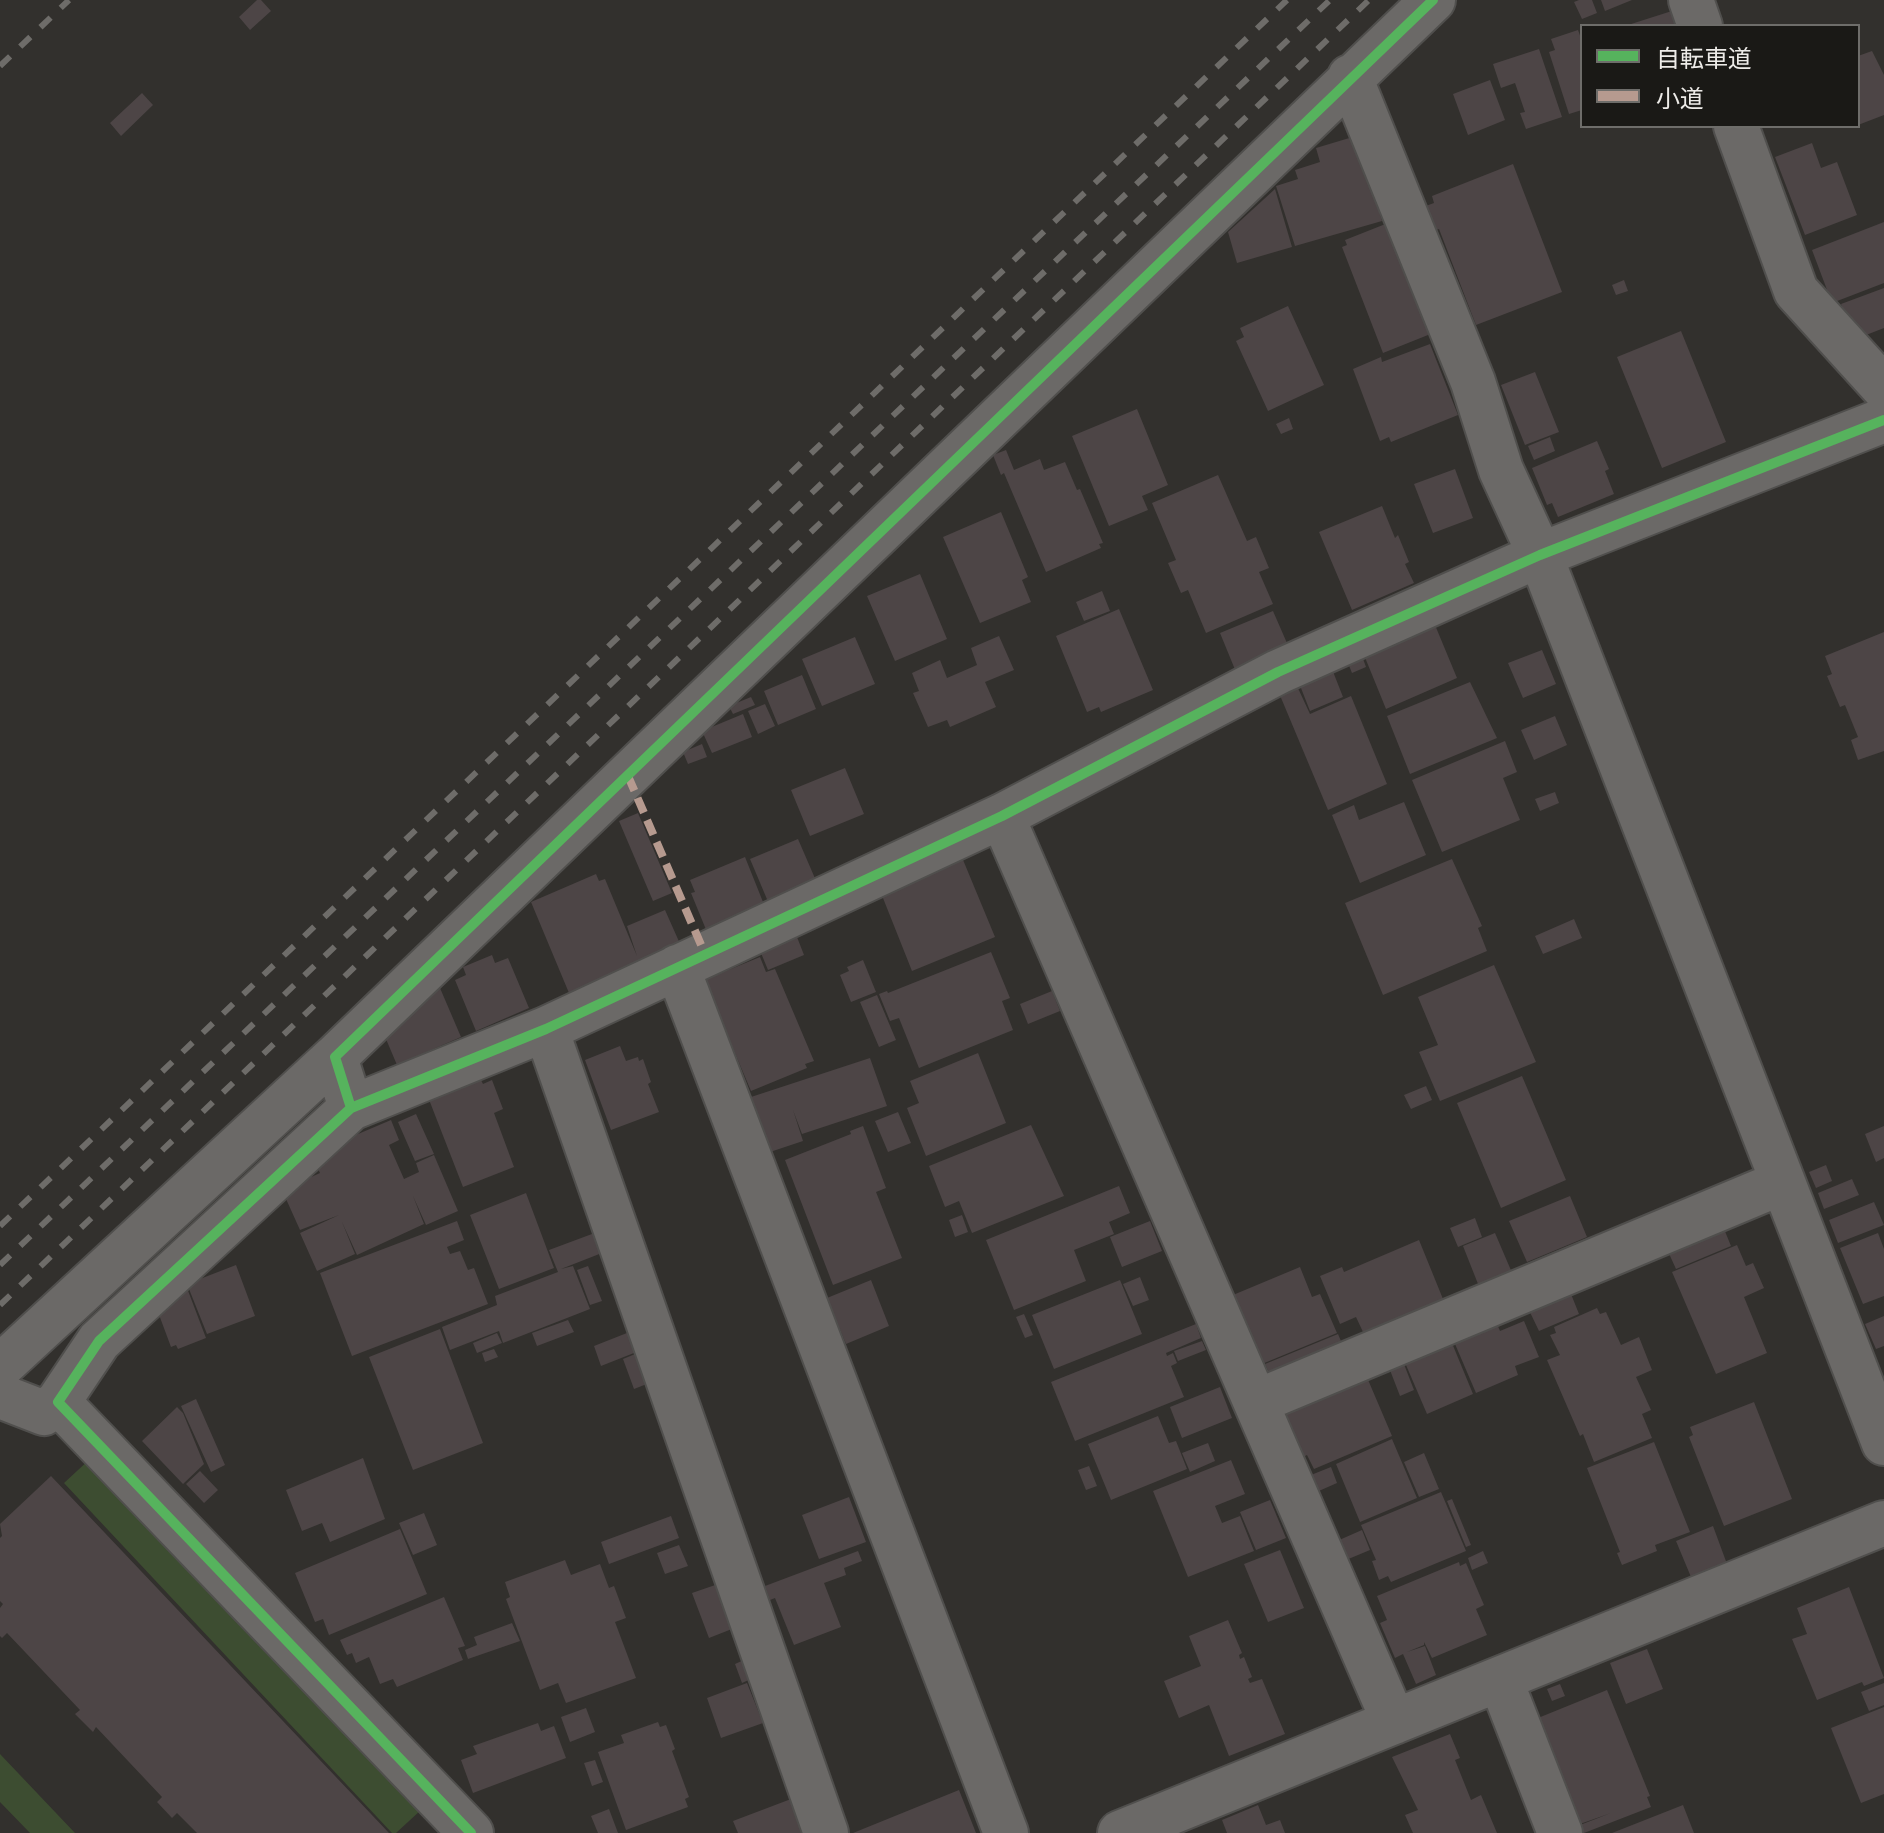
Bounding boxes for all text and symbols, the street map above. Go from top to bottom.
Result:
legend [1580,24,1860,128]
text: 自転車道 [1656,45,1752,73]
text: 小道 [1656,85,1704,113]

